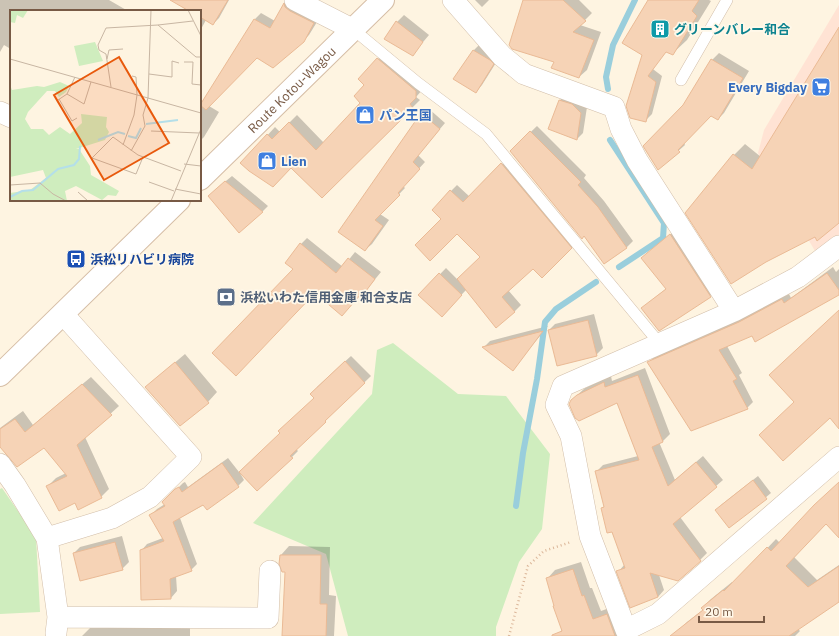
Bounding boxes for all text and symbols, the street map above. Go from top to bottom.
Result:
inset map [10,10,201,201]
building icon: グリーンバレー和合 [649,18,671,40]
place label: グリーンバレー和合 [674,21,790,38]
street label: Route Kotou-Wagou [244,43,339,136]
supermarket icon: Every Bigday [810,76,832,98]
place label: Every Bigday [728,79,807,96]
shop icon: パン王国 [354,104,376,126]
place label: パン王国 [379,107,432,124]
shop icon: Lien [256,150,278,172]
place label: Lien [281,153,307,170]
bus stop icon: 浜松リハビリ病院 [65,248,87,270]
place label: 浜松リハビリ病院 [90,251,194,268]
bank icon: 浜松いわた信用金庫 和合支店 [215,286,237,308]
place label: 浜松いわた信用金庫 和合支店 [240,289,412,306]
scale bar [699,598,764,624]
text: 20 m [705,604,733,619]

